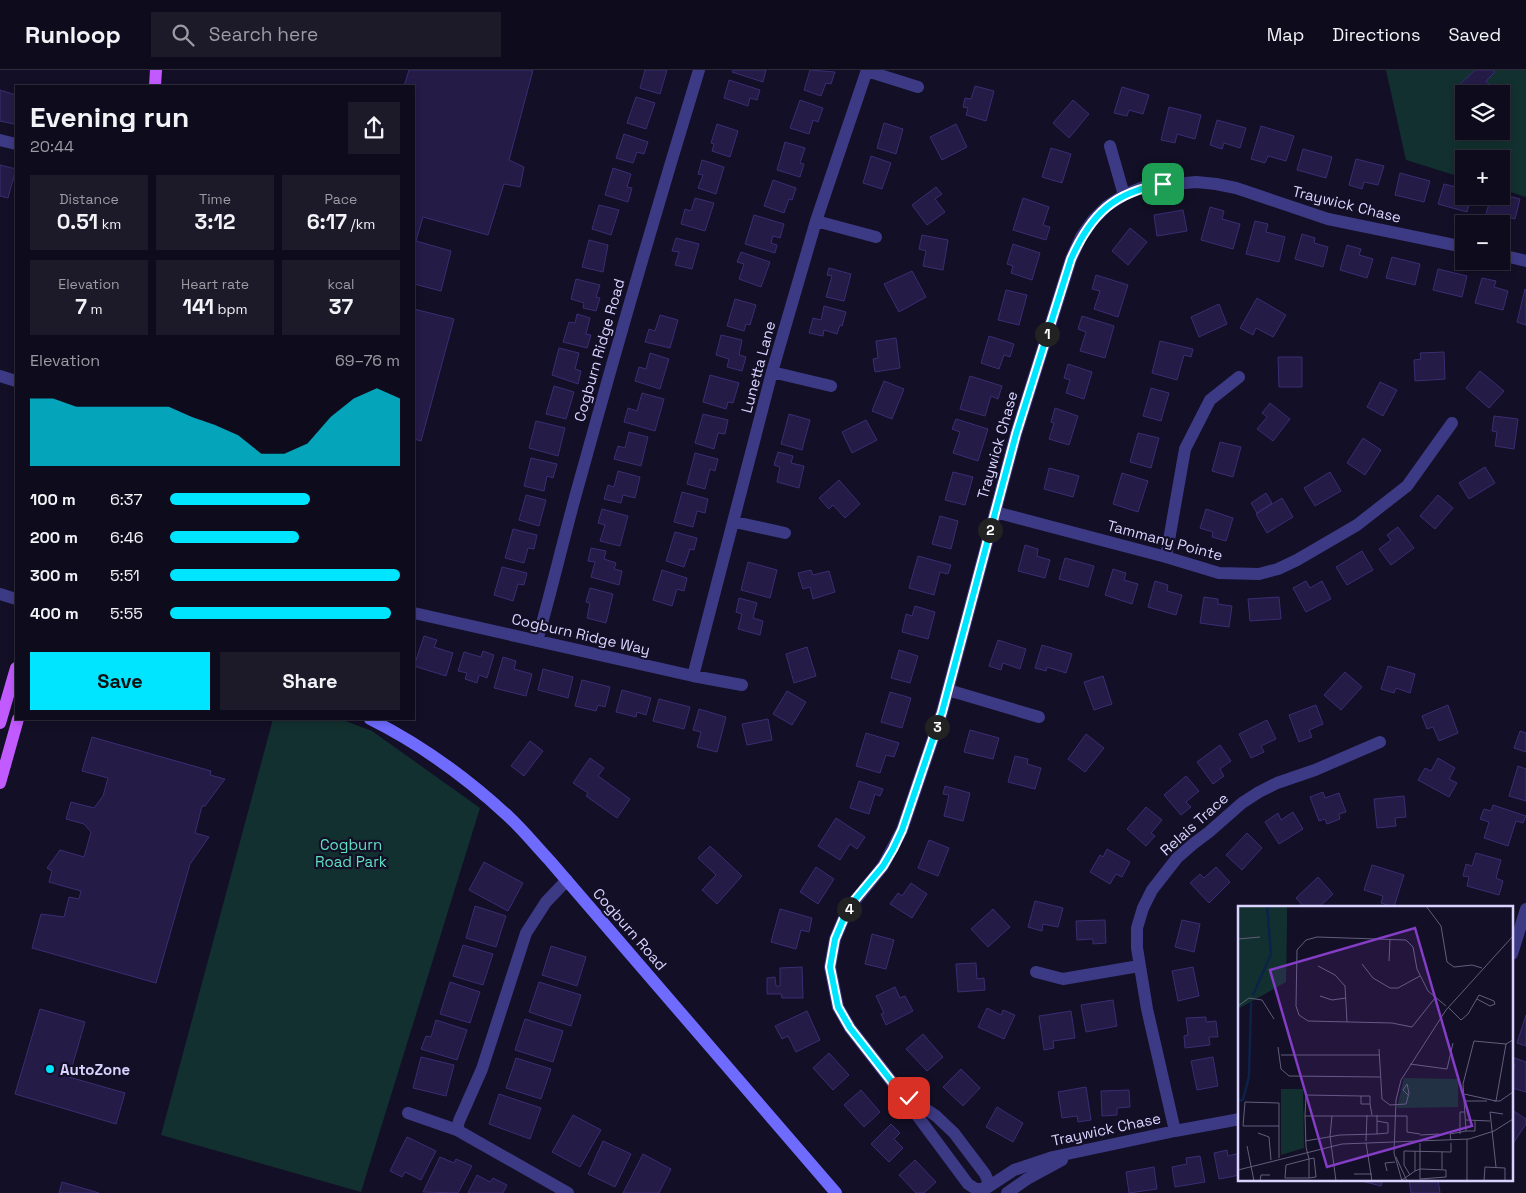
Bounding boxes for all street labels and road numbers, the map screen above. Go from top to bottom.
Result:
street label: Traywick Chase [1291,181,1403,227]
street label: Cogburn Ridge Road [569,276,629,424]
street label: Lunetta Lane [737,319,779,415]
street label: Traywick Chase [973,389,1022,501]
street label: Tammany Pointe [1105,515,1225,565]
street label: Cogburn Ridge Way [510,609,652,659]
street label: Relais Trace [1156,788,1232,860]
street label: Cogburn Road [589,884,671,974]
street label: Traywick Chase [1050,1108,1163,1150]

